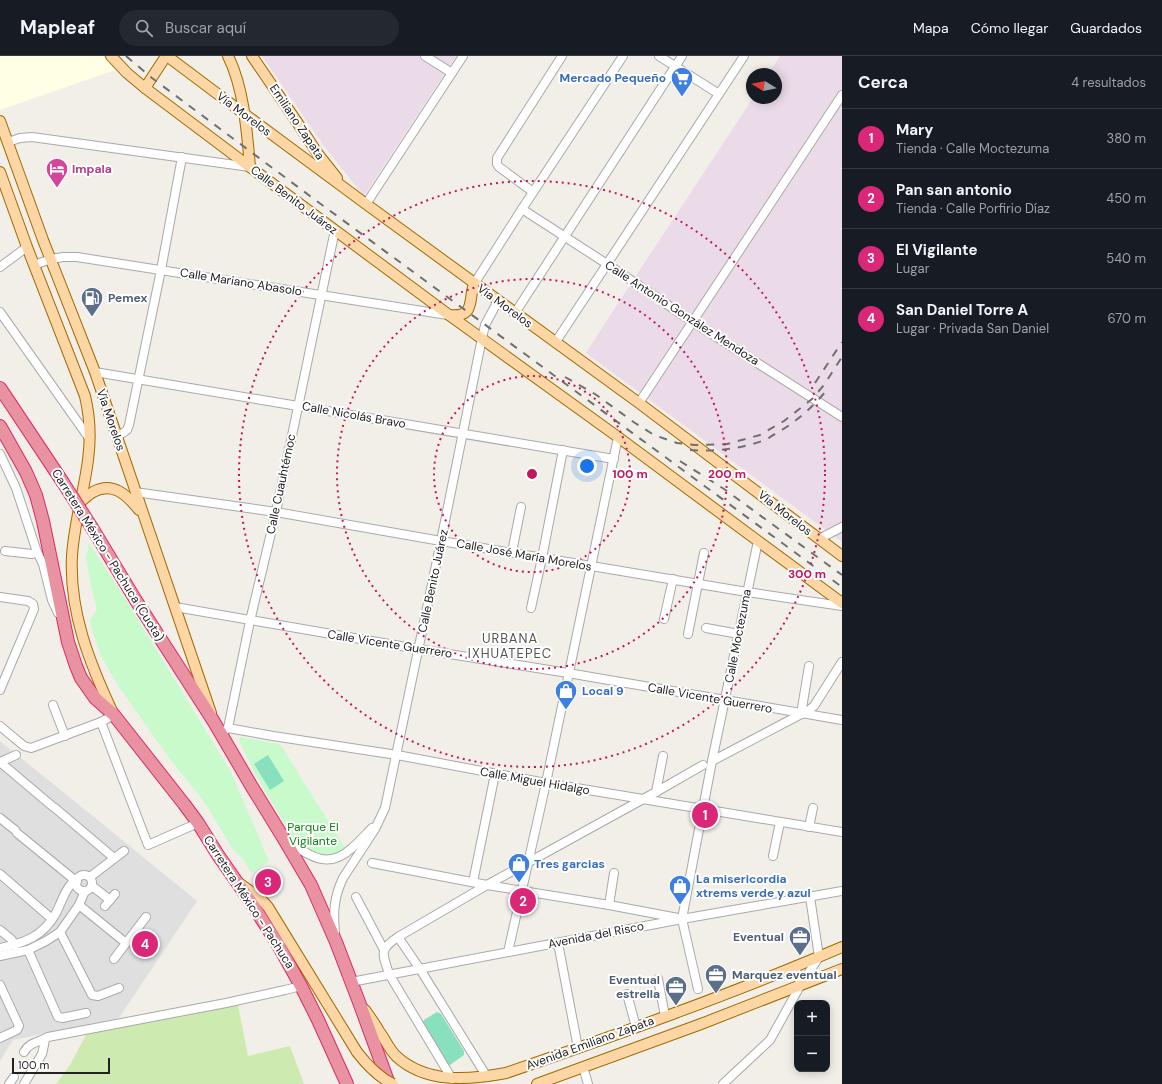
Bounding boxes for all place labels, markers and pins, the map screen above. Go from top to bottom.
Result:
supermarket icon: Mercado Pequeño [669,65,695,98]
place label: Mercado Pequeño [560,70,666,86]
hotel icon: Impala [44,156,70,189]
place label: Impala [72,161,112,177]
fuel station icon: Pemex [79,285,105,318]
place label: Pemex [108,290,147,306]
centre of rings [525,467,539,481]
shop icon: Local 9 [553,678,579,711]
place label: Local 9 [582,683,624,699]
pin: 1 [692,800,718,830]
shop icon: Tres garcias [506,851,532,884]
place label: Tres garcias [534,856,605,872]
pin: 3 [255,867,281,897]
place label: La misericordia xtrems verde y azul [696,871,811,901]
shop icon: La misericordia xtrems verde y azul [667,873,693,906]
pin: 2 [510,886,536,916]
office icon: Eventual [787,924,813,957]
pin: 4 [132,929,158,959]
place label: Eventual [733,929,784,945]
office icon: Marquez eventual [703,962,729,995]
place label: Marquez eventual [732,967,837,983]
place label: Eventual estrella [609,972,660,1002]
office icon: Eventual estrella [663,974,689,1007]

